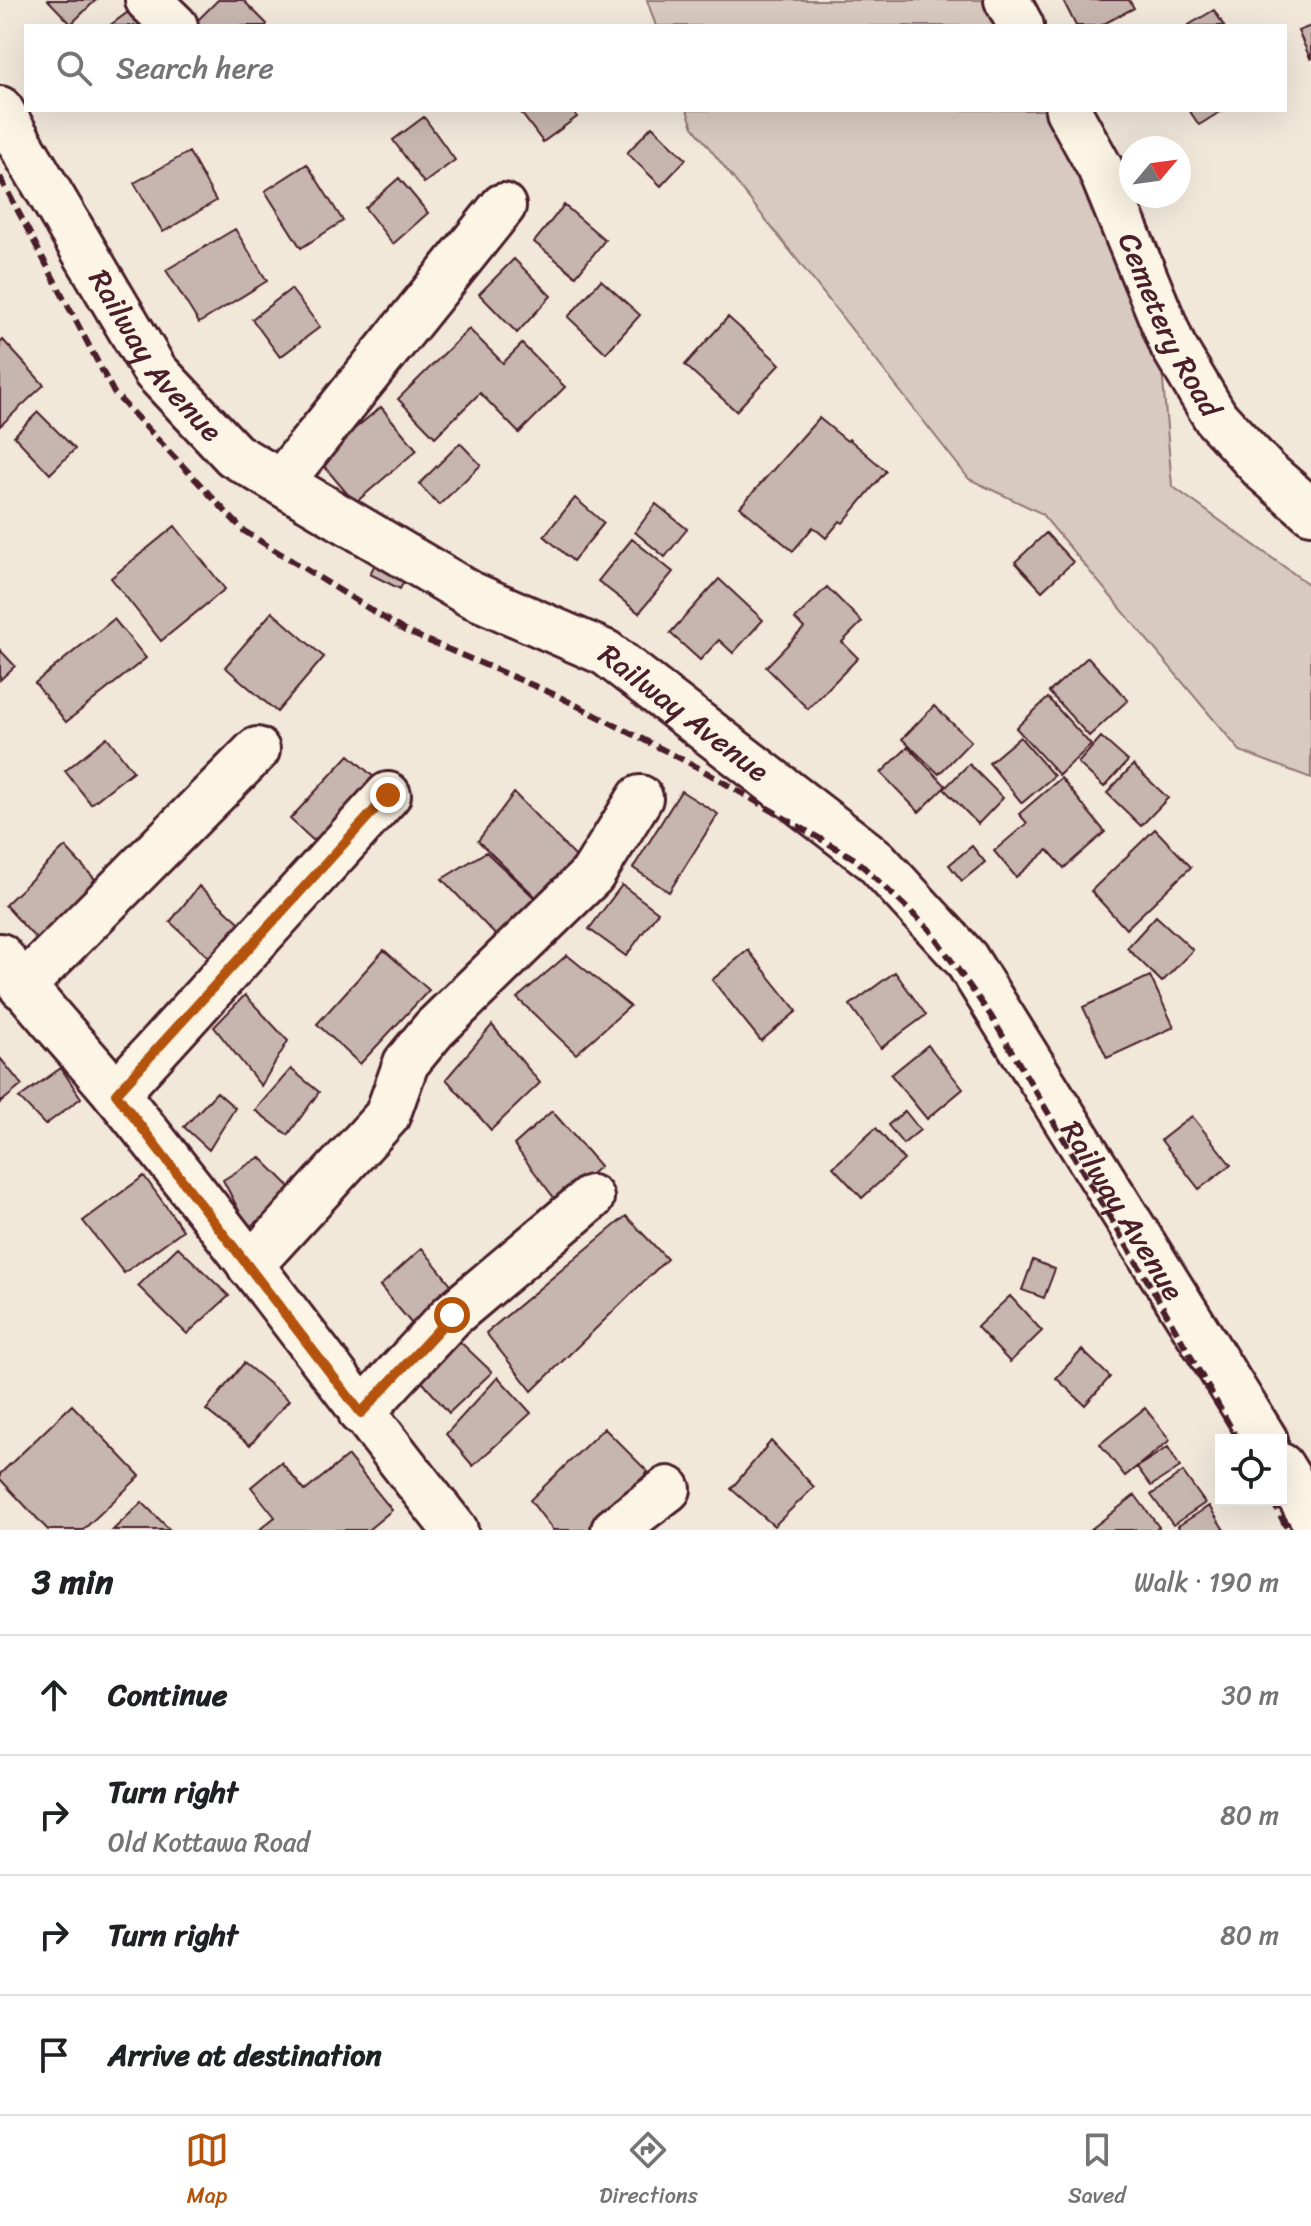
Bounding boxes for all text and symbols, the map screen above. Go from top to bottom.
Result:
search box [24,24,1287,112]
text: Search here [116,41,274,95]
icon: search [52,46,96,90]
north arrow [1119,136,1191,208]
street label: Cemetery Road [1102,224,1238,430]
street label: Railway Avenue [73,258,236,455]
street label: Railway Avenue [586,629,781,797]
route end [370,777,406,813]
street label: Railway Avenue [1045,1109,1199,1312]
route start [434,1297,470,1333]
map controls [1215,1434,1287,1506]
button: locate [1215,1434,1287,1506]
text: 3 min [32,1552,113,1612]
text: Walk · 190 m [1134,1559,1279,1605]
text: Continue [108,1668,227,1722]
text: 30 m [1222,1672,1279,1718]
icon: ahead [32,1673,76,1717]
text: Turn right [108,1765,238,1819]
text: 80 m [1220,1792,1279,1838]
icon: right [32,1793,76,1837]
text: Old Kottawa Road [108,1819,310,1865]
text: Turn right [108,1908,238,1962]
text: 80 m [1220,1912,1279,1958]
icon: right [32,1913,76,1957]
text: Arrive at destination [108,2028,382,2082]
icon: arrive [32,2033,76,2077]
tab: Map [185,2128,229,2215]
tab: Directions [599,2128,698,2215]
tab: Saved [1068,2128,1126,2215]

